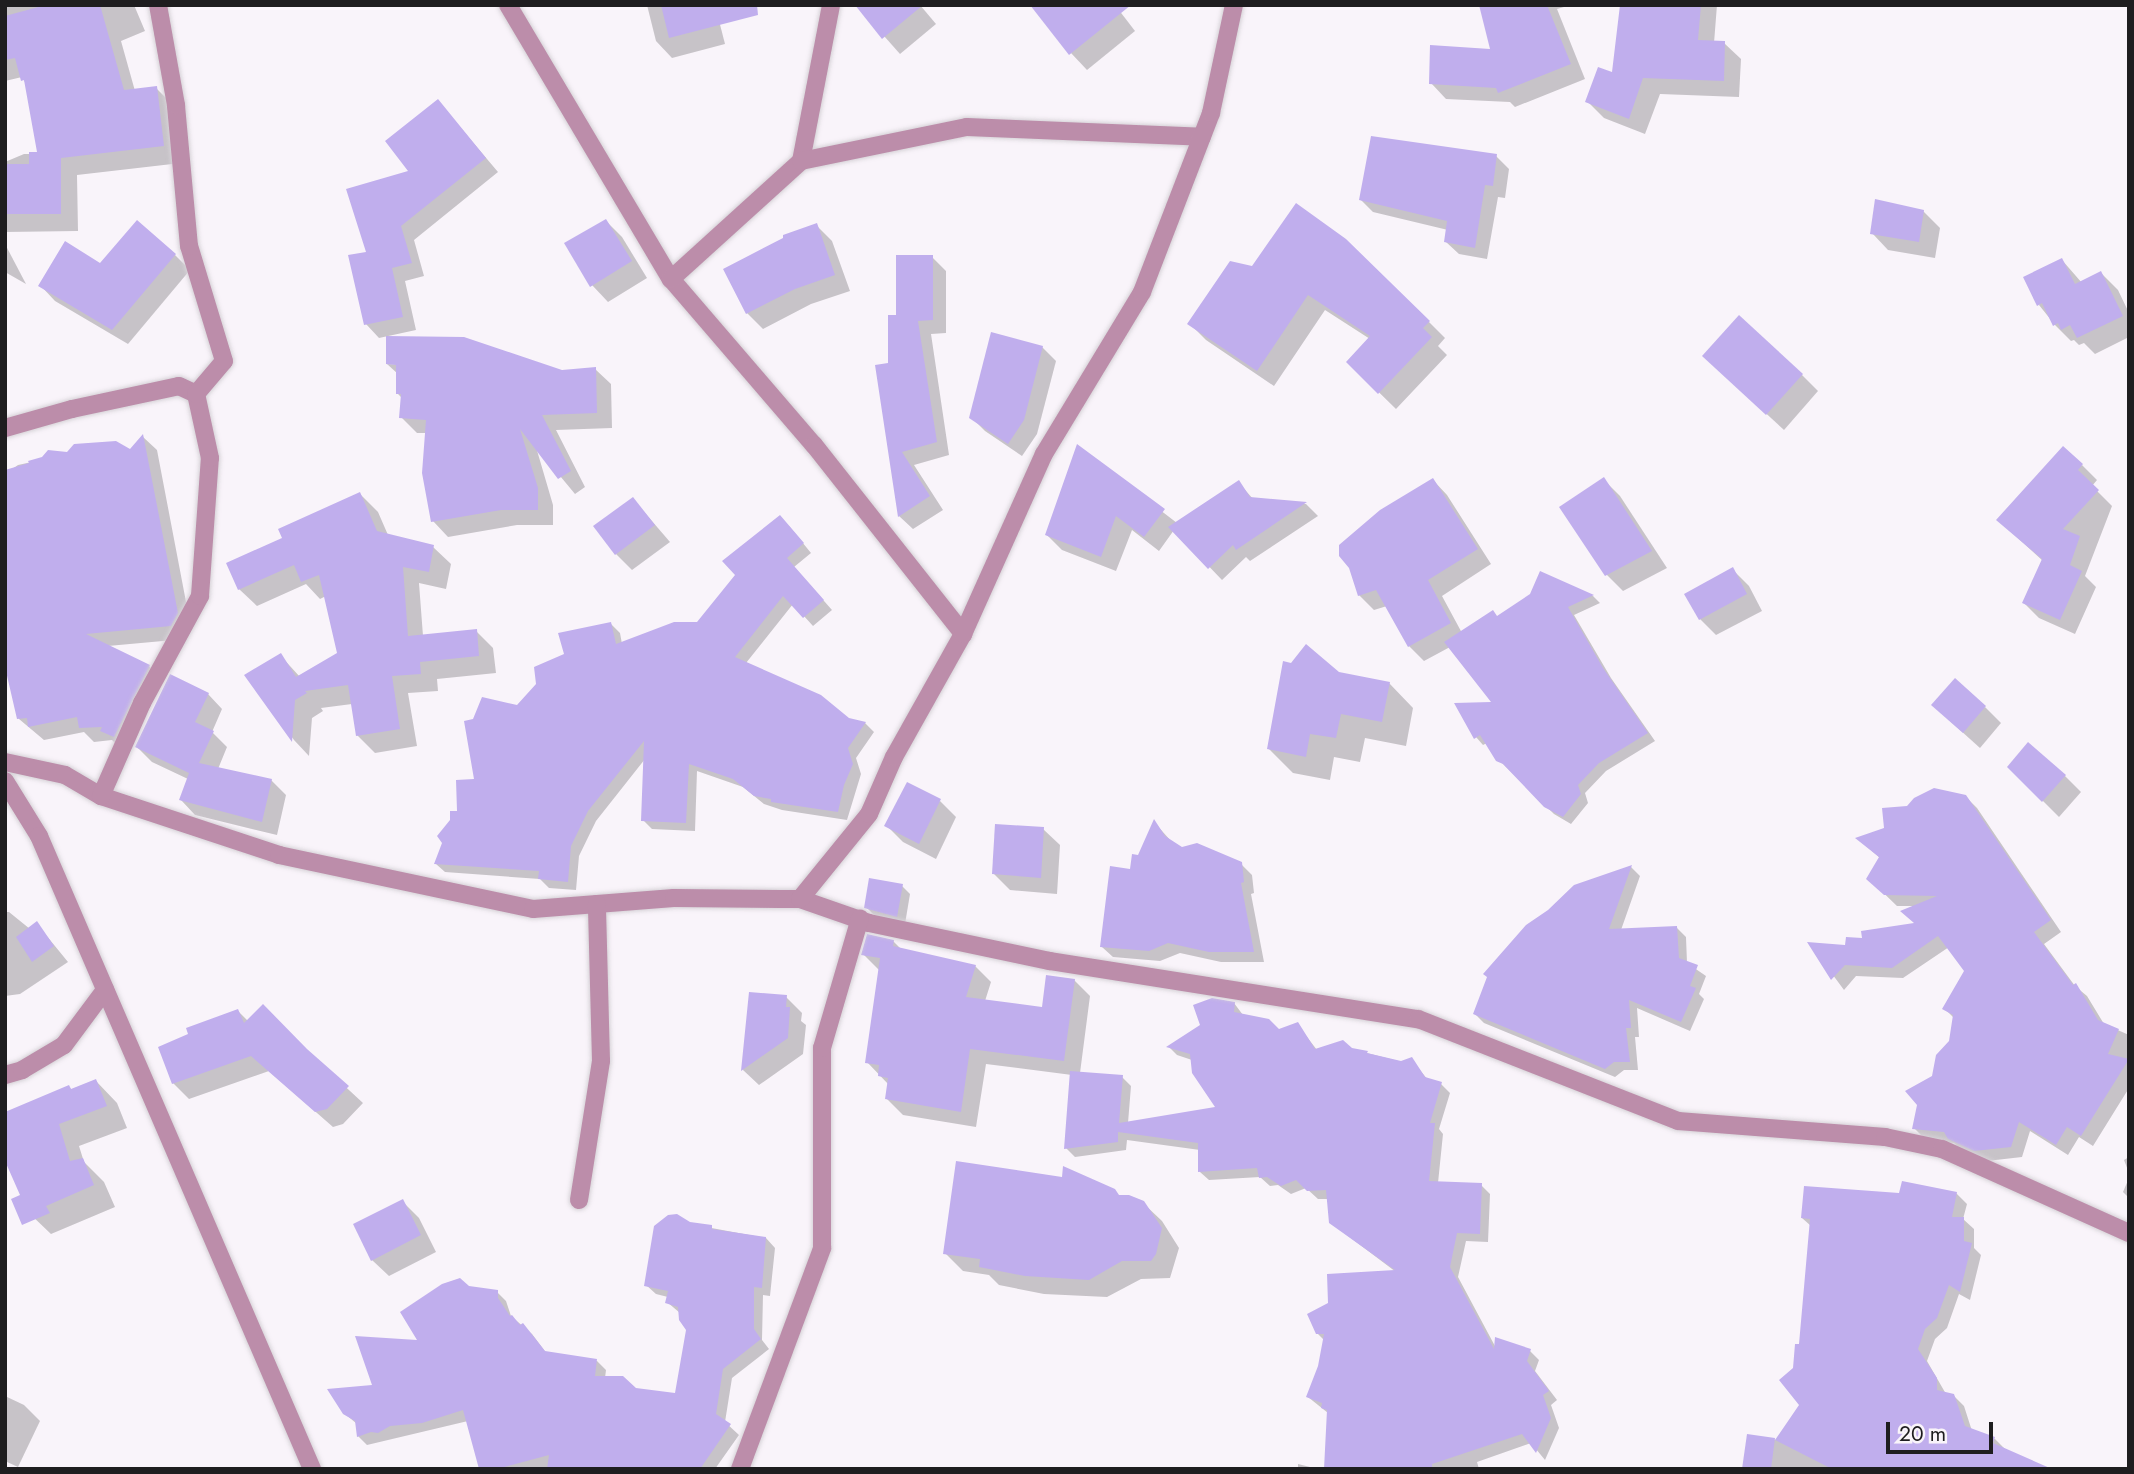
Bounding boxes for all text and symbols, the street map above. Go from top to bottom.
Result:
scale bar [1889,1408,1996,1452]
text: 20 m [1899,1419,1946,1449]

